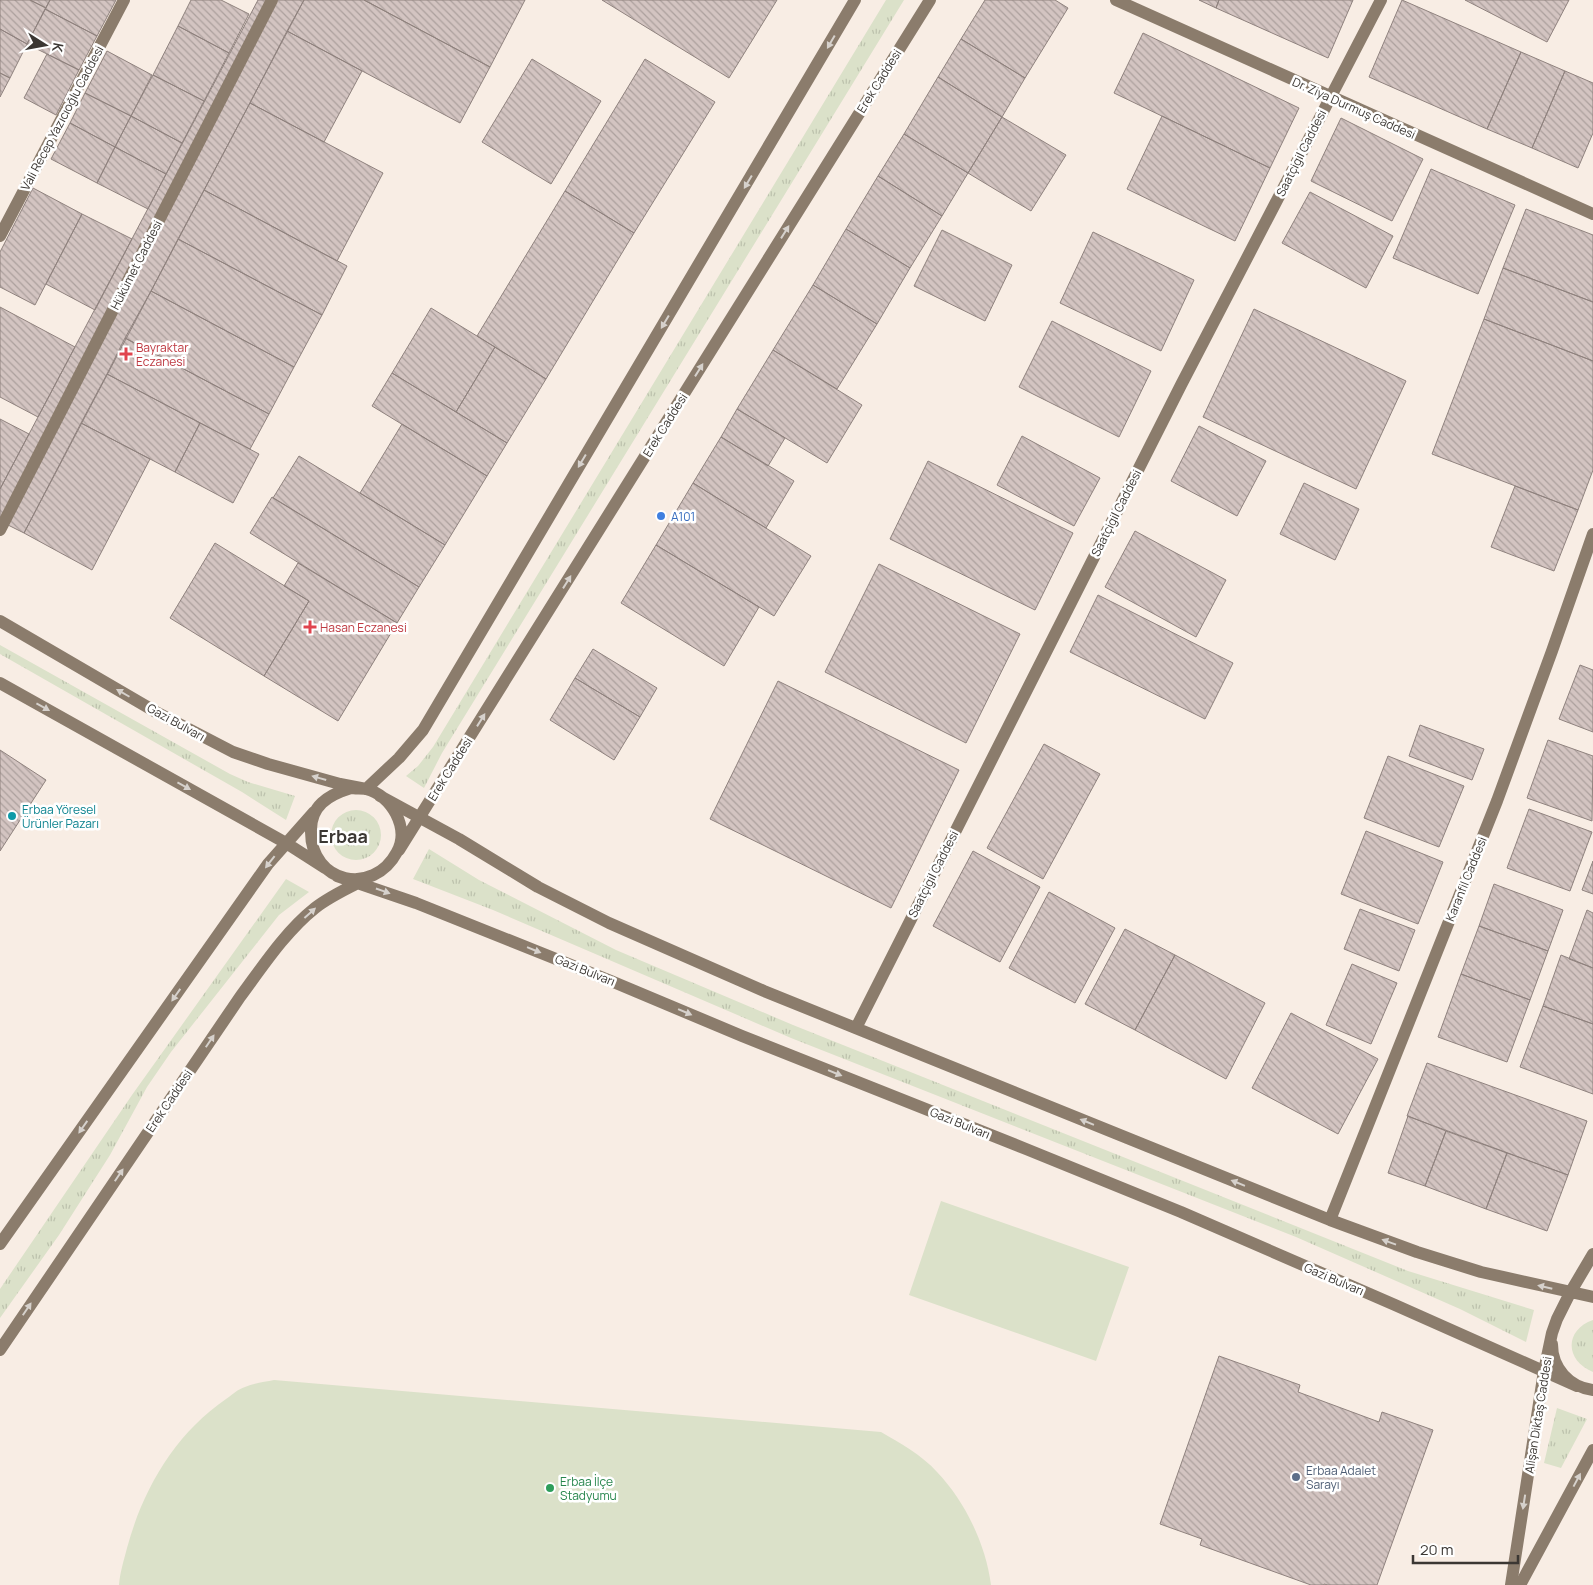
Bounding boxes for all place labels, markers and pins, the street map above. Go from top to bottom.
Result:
place label: Bayraktar Eczanesi [136,339,189,370]
marker: Bayraktar Eczanesi [120,348,132,360]
place label: A101 [671,508,695,525]
marker: A101 [655,510,667,522]
place label: Hasan Eczanesi [320,619,407,636]
marker: Hasan Eczanesi [304,621,316,633]
place label: Erbaa Yöresel Ürünler Pazarı [22,801,99,832]
marker: Erbaa Yöresel Ürünler Pazarı [6,810,18,822]
place label: Erbaa Adalet Sarayı [1306,1462,1376,1493]
marker: Erbaa Adalet Sarayı [1290,1471,1302,1483]
place label: Erbaa İlçe Stadyumu [560,1473,617,1504]
marker: Erbaa İlçe Stadyumu [544,1482,556,1494]

